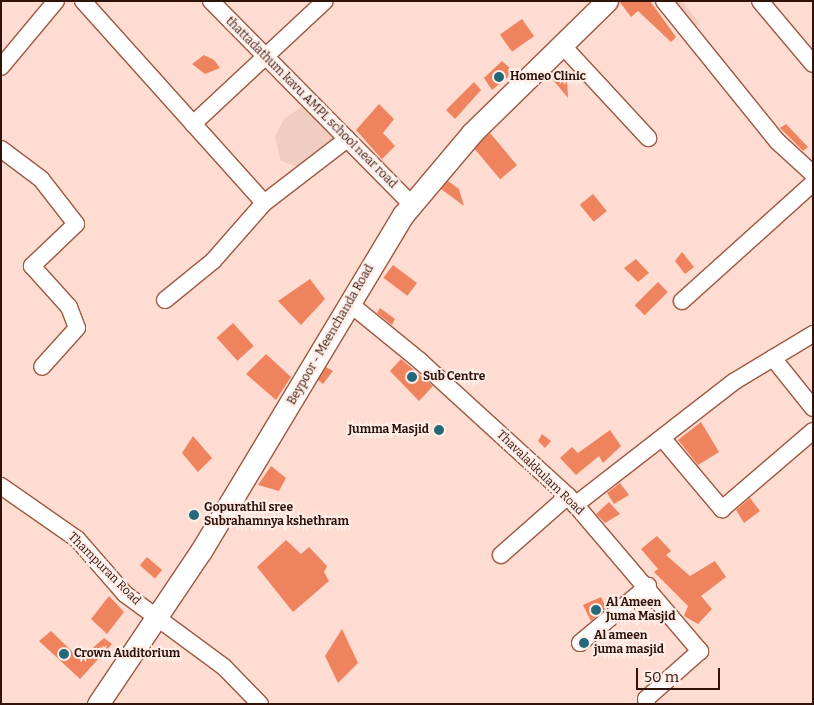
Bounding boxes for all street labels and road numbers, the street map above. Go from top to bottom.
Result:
street label: thattadathum kavu AMPL school near road [222,14,400,192]
street label: Beypoor - Meenchanda Road [285,262,377,408]
street label: Thavalakkulam Road [493,428,587,518]
street label: Thampuran Road [65,530,143,608]

